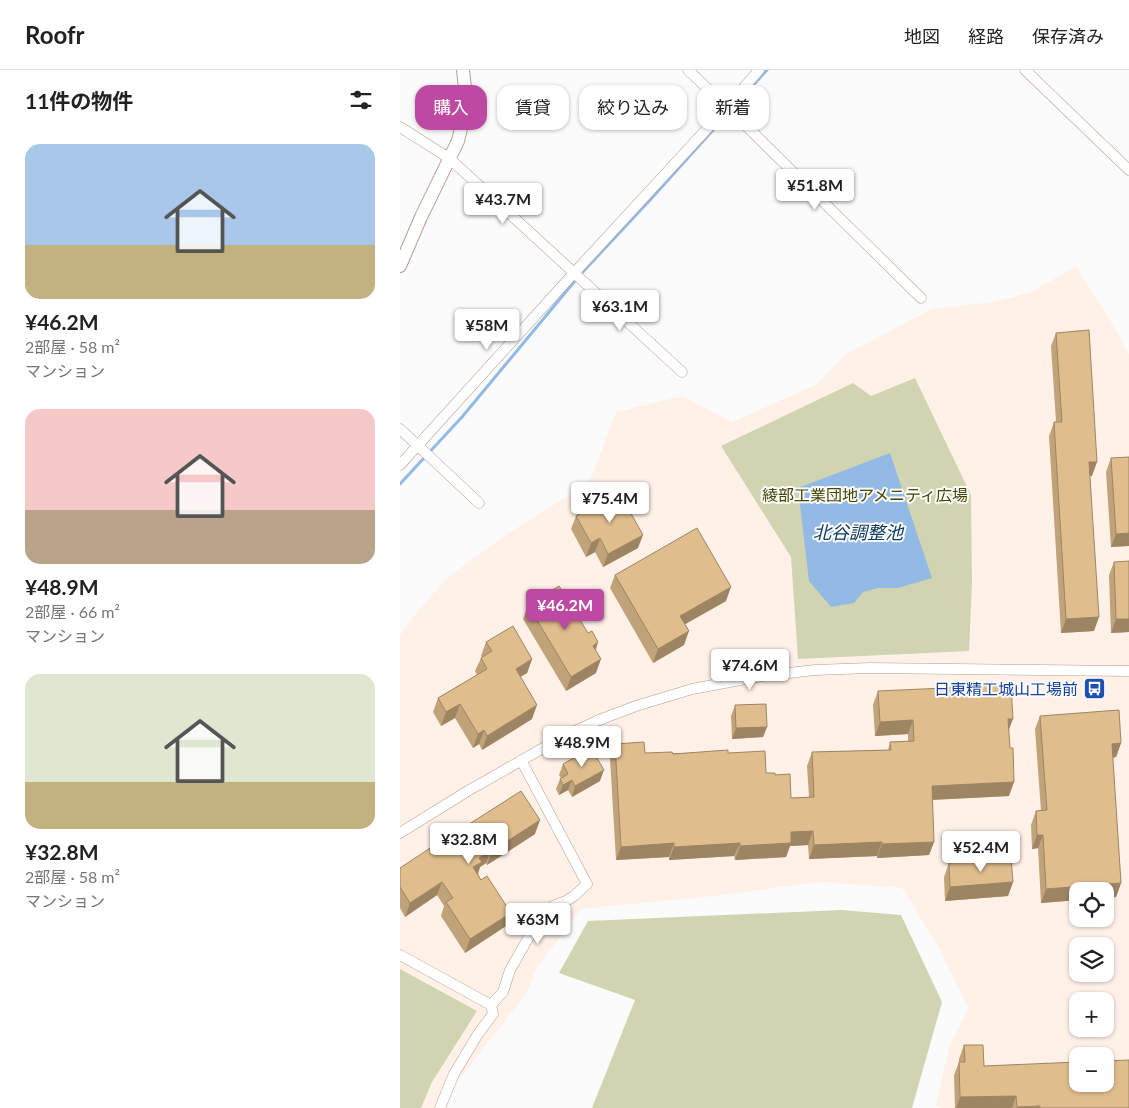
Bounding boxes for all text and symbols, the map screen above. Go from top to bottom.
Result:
text: Roofr [25,20,84,49]
text: 地図 [904,25,940,47]
text: 経路 [968,25,1004,47]
text: 保存済み [1032,25,1104,47]
chip: 購入 [415,85,487,130]
chip: 賃貸 [497,85,569,130]
chip: 絞り込み [579,85,687,130]
chip: 新着 [697,85,769,130]
icon: filters [347,86,375,114]
text: 11件の物件 [25,88,133,113]
pin: ¥51.8M [774,168,856,211]
text: ¥51.8M [787,175,843,194]
icon: home [155,176,245,266]
pin: ¥43.7M [462,182,544,225]
text: ¥43.7M [475,189,531,208]
pin: ¥63.1M [579,290,661,332]
text: ¥63.1M [592,296,648,315]
pin: ¥58M [457,308,517,351]
text: ¥46.2M [25,309,99,334]
text: ¥58M [466,315,508,334]
text: 2部屋 · 58 m² [25,337,120,356]
text: マンション [25,361,105,380]
icon: home [155,441,245,531]
pin: ¥75.4M [569,482,651,524]
park label: 綾部工業団地アメニティ広場 [762,485,968,504]
text: ¥75.4M [582,488,638,507]
water label: 北谷調整池 [813,521,905,543]
text: ¥48.9M [25,574,99,599]
pin: ¥46.2M [524,588,606,631]
text: ¥46.2M [537,595,593,614]
text: 2部屋 · 66 m² [25,602,120,621]
text: マンション [25,626,105,645]
pin: ¥74.6M [709,648,791,691]
text: ¥74.6M [722,655,778,674]
bus stop icon: 日東精工城山工場前 [1082,677,1106,701]
place label: 日東精工城山工場前 [934,679,1078,698]
icon: home [155,706,245,796]
pin: ¥48.9M [541,726,623,768]
text: ¥48.9M [554,732,610,751]
pin: ¥32.8M [428,822,510,865]
text: ¥32.8M [441,829,497,848]
pin: ¥52.4M [940,830,1022,873]
text: ¥52.4M [953,837,1009,856]
text: ¥32.8M [25,839,99,864]
text: 2部屋 · 58 m² [25,867,120,886]
map controls [1069,882,1114,1092]
button: locate [1069,882,1114,927]
text: マンション [25,891,105,910]
pin: ¥63M [508,902,568,945]
text: ¥63M [517,909,559,928]
button: layers [1069,937,1114,982]
button: + [1069,992,1114,1037]
button: − [1069,1047,1114,1092]

